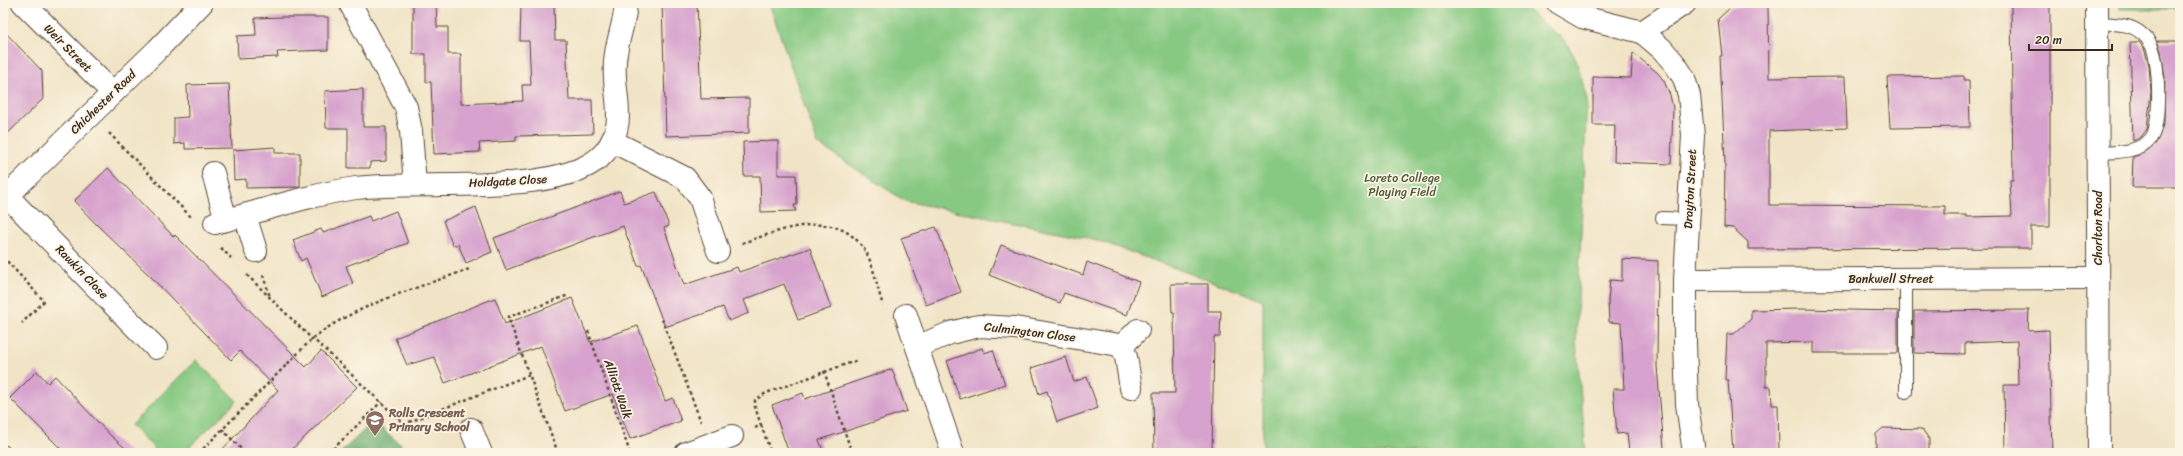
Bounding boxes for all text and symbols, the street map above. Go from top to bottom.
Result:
street label: Weir Street [38,18,98,78]
scale bar [2029,26,2112,52]
text: 20 m [2035,29,2062,51]
street label: Chichester Road [64,63,143,140]
street label: Drayton Street [1677,149,1703,229]
park label: Loreto College Playing Field [1364,167,1440,203]
street label: Holdgate Close [468,168,548,194]
street label: Chorlton Road [2087,190,2109,265]
street label: Rawkin Close [50,239,114,305]
street label: Bankwell Street [1848,268,1934,290]
street label: Culmington Close [983,315,1077,349]
street label: Alliott Walk [597,355,639,423]
place label: Rolls Crescent Primary School [388,402,470,438]
school or university icon: Rolls Crescent Primary School [364,409,386,437]

